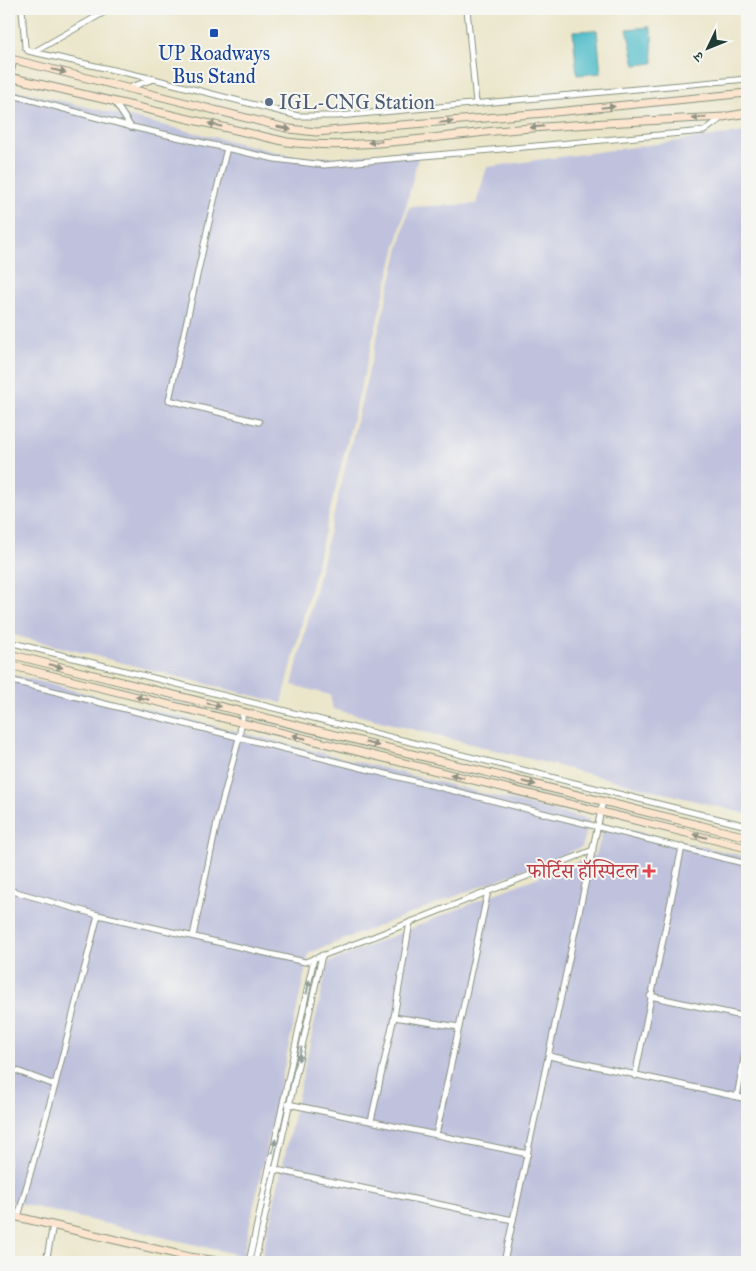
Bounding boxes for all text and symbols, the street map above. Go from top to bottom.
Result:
north arrow [684,22,734,72]
marker: UP Roadways Bus Stand [208,27,220,39]
place label: UP Roadways Bus Stand [158,41,270,88]
text: उ [690,47,708,66]
one-way arrow [51,67,66,75]
place label: IGL-CNG Station [279,90,435,114]
marker: IGL-CNG Station [263,96,275,108]
one-way arrow [600,103,616,111]
one-way arrow [691,115,707,123]
one-way arrow [438,118,454,126]
one-way arrow [207,121,222,129]
one-way arrow [277,124,293,132]
one-way arrow [528,124,544,132]
one-way arrow [367,139,383,147]
one-way arrow [49,662,64,670]
one-way arrow [134,694,149,702]
one-way arrow [206,701,221,709]
one-way arrow [292,733,307,741]
one-way arrow [364,740,379,748]
one-way arrow [450,772,465,780]
one-way arrow [522,779,537,787]
one-way arrow [692,832,707,840]
place label: फोर्टिस हॉस्पिटल [526,859,639,883]
marker: फोर्टिस हॉस्पिटल [642,864,656,878]
one-way arrow [304,980,312,995]
one-way arrow [296,1047,304,1063]
one-way arrow [270,1139,278,1154]

